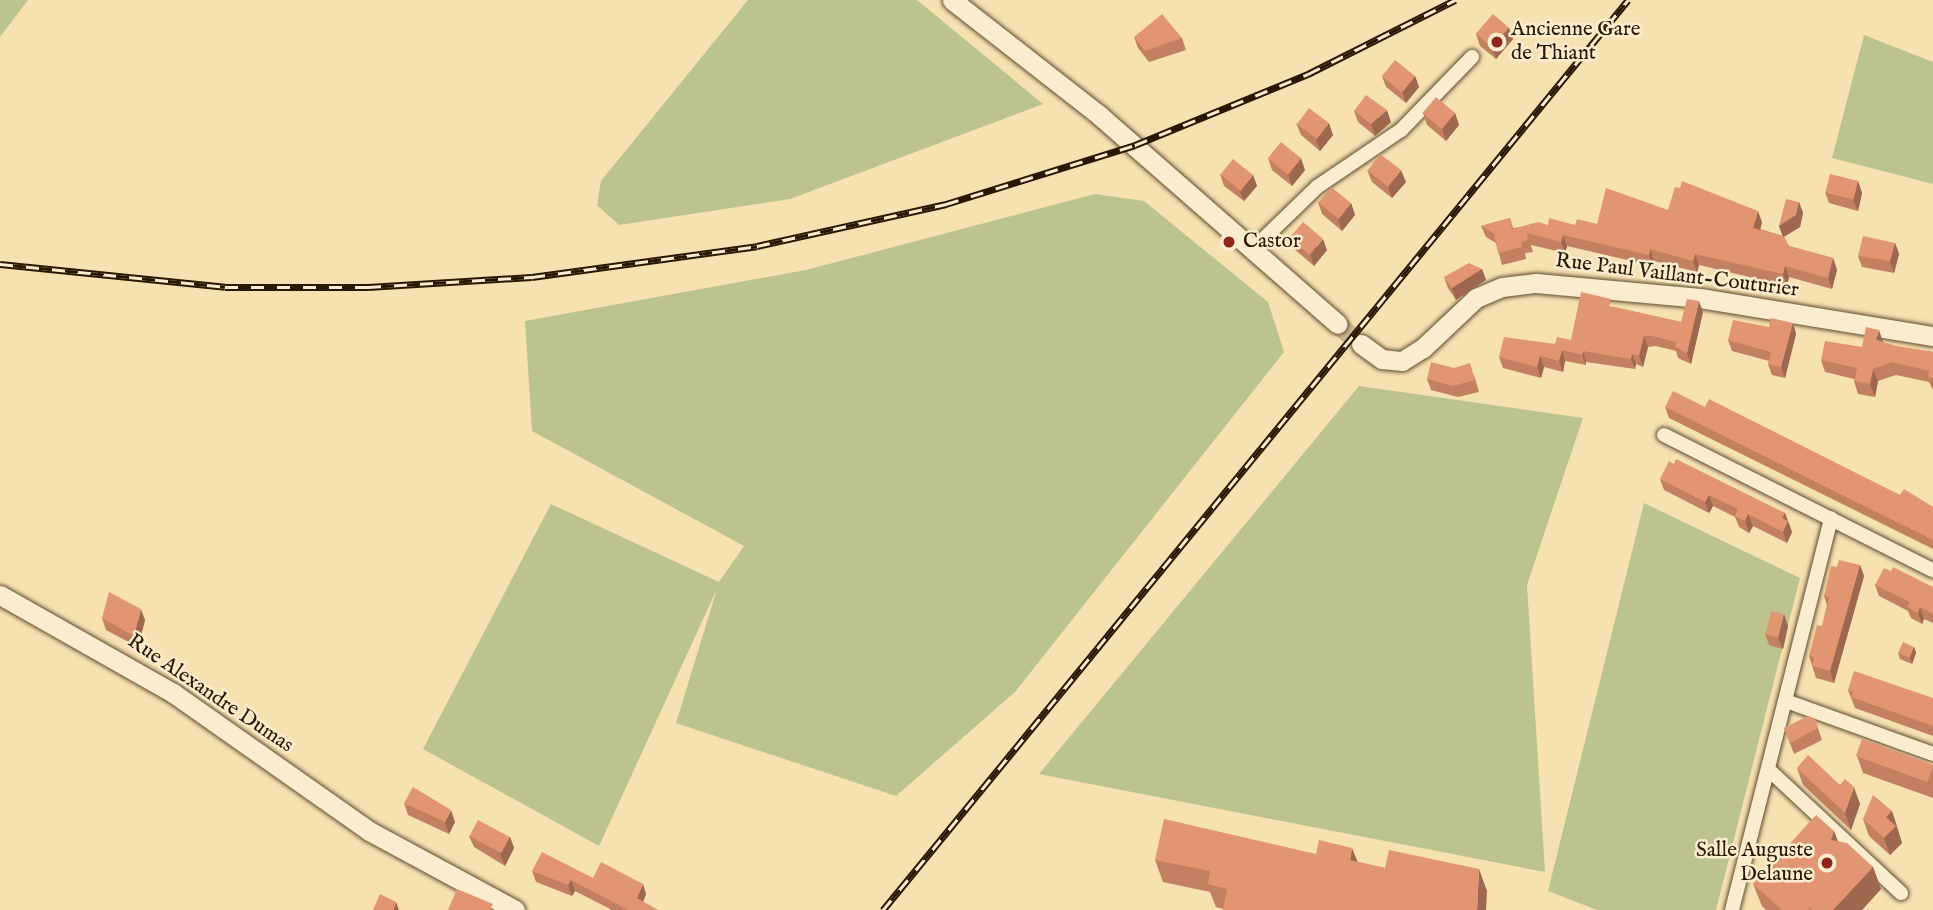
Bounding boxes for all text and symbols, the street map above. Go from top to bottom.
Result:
place label: Ancienne Gare de Thiant [1511,17,1640,67]
marker: Ancienne Gare de Thiant [1489,34,1505,50]
place label: Castor [1243,229,1301,255]
marker: Castor [1221,234,1237,250]
street label: Rue Paul Vaillant-Couturier [1554,249,1800,303]
street label: Rue Alexandre Dumas [122,629,298,759]
place label: Salle Auguste Delaune [1696,838,1813,888]
marker: Salle Auguste Delaune [1819,855,1835,871]

